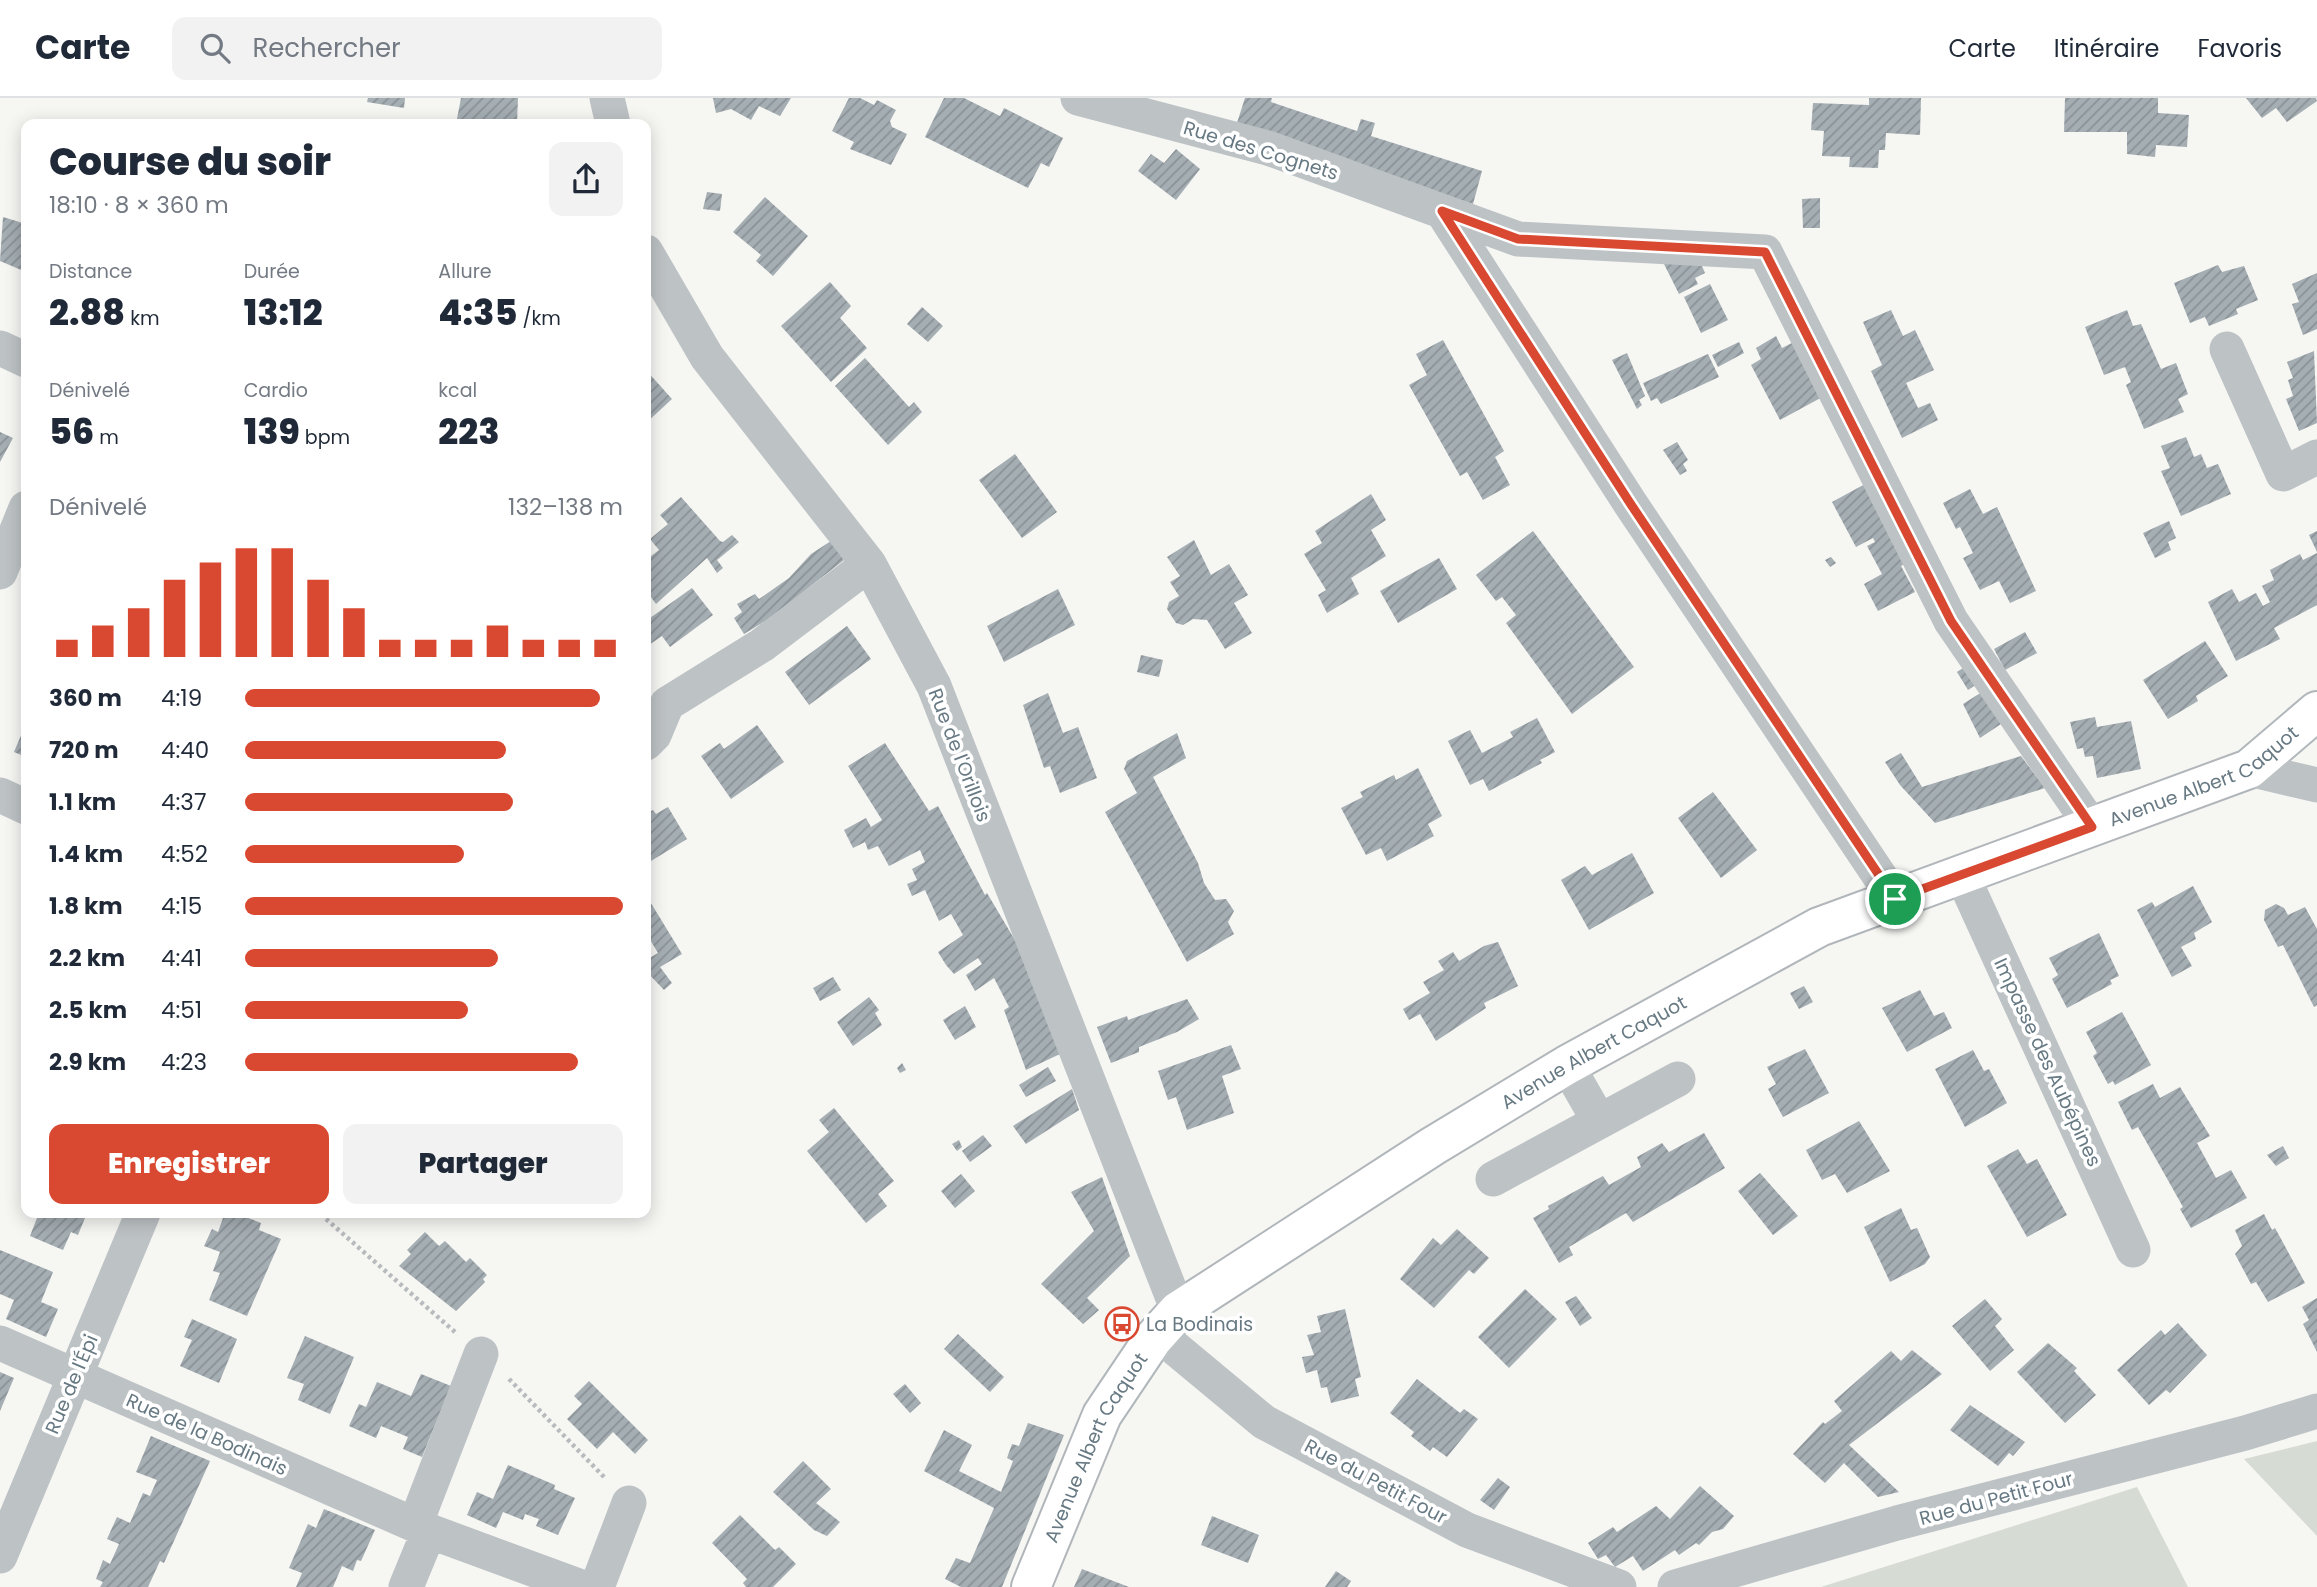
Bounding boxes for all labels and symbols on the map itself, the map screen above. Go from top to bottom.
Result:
street label: Rue des Cognets [1180,114,1342,187]
street label: Rue de l'Orillois [922,685,997,826]
street label: Avenue Albert Caquot [2105,720,2304,833]
pin [1865,869,1925,929]
street label: Impasse des Aubépines [1987,954,2108,1171]
street label: Avenue Albert Caquot [1496,989,1692,1116]
bus stop icon: La Bodinais [1103,1305,1141,1343]
place label: La Bodinais [1146,1311,1253,1338]
street label: Rue de l'Épi [38,1330,104,1438]
street label: Avenue Albert Caquot [1038,1347,1154,1547]
street label: Rue de la Bodinais [122,1387,292,1482]
street label: Rue du Petit Four [1300,1432,1452,1530]
street label: Rue du Petit Four [1916,1465,2076,1532]

